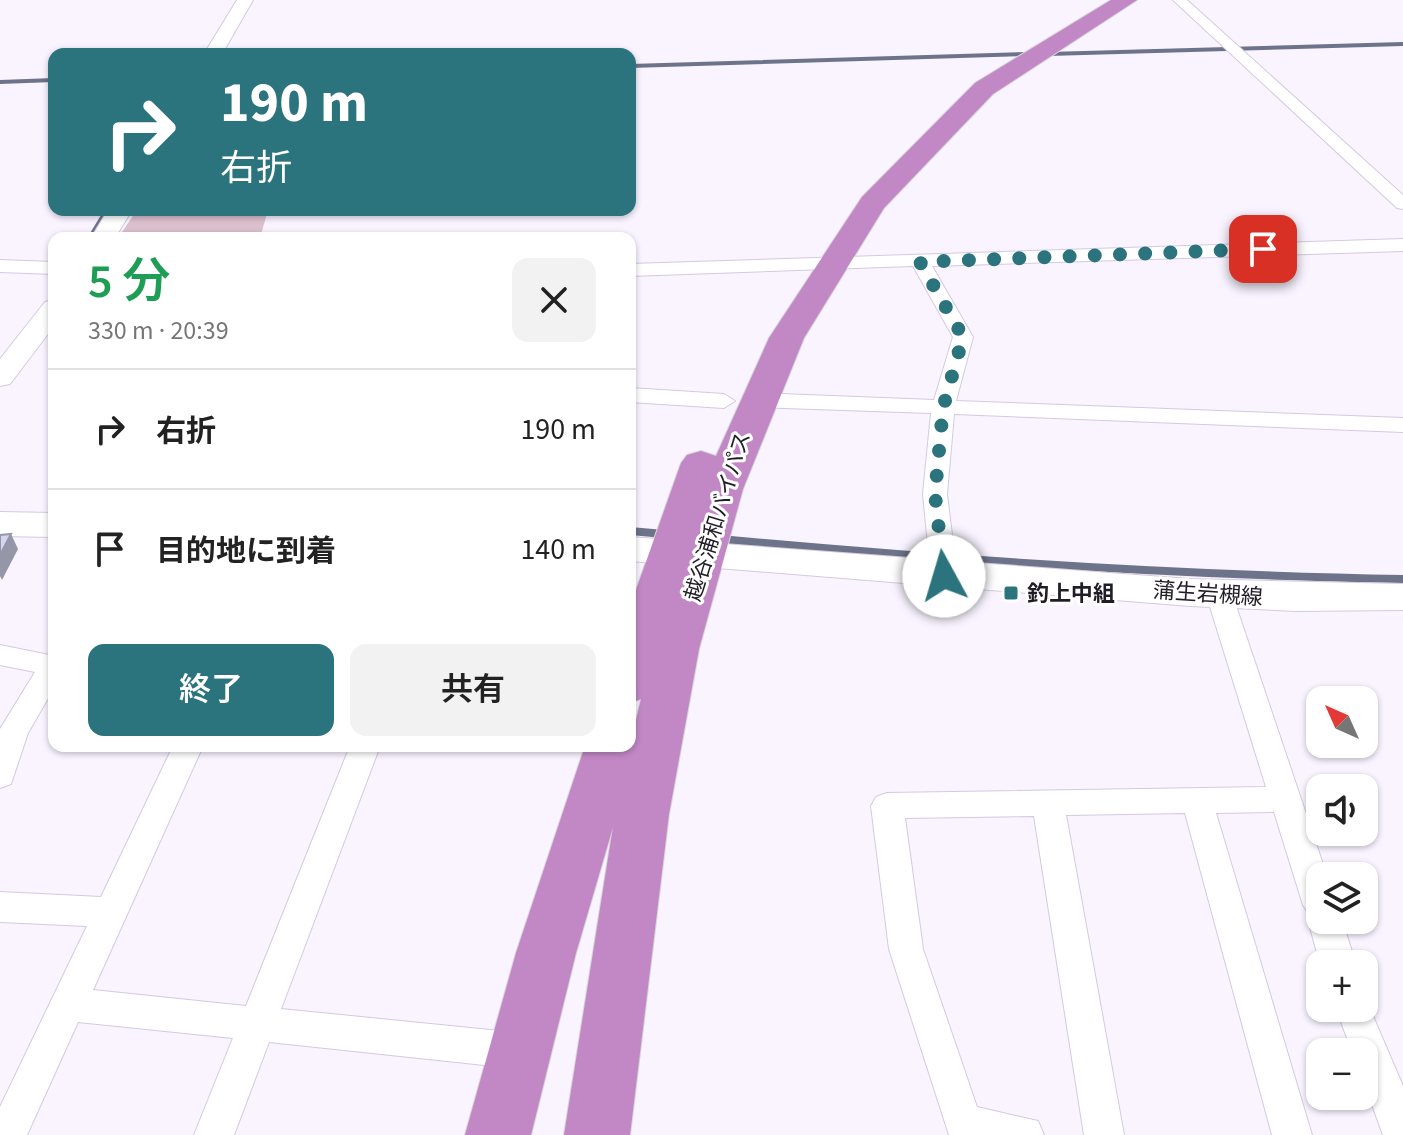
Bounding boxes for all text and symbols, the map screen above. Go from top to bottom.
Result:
text: 190 m [220,64,368,143]
icon: right [88,80,192,184]
text: 右折 [220,143,292,194]
pin [1229,215,1297,283]
icon: arrive [1241,227,1285,271]
text: 5 分 [88,248,170,316]
button: close [512,258,596,342]
text: 330 m · 20:39 [88,312,229,349]
icon: right [88,407,132,451]
text: 190 m [520,408,596,451]
text: 右折 [156,410,216,453]
street label: 越谷浦和バイパス [677,428,759,605]
icon: arrive [88,527,132,571]
text: 140 m [520,528,596,571]
text: 目的地に到着 [156,530,336,573]
position arrow [902,534,986,618]
street label: 蒲生岩槻線 [1152,574,1264,614]
place label: 釣上中組 [1027,578,1115,610]
marker: 釣上中組 [1002,584,1020,602]
button: 終了 [88,644,334,736]
button: 共有 [350,644,596,736]
north arrow [1306,686,1378,758]
map controls [1306,686,1378,1110]
button: sound [1306,774,1378,846]
button: layers [1306,862,1378,934]
button: + [1306,950,1378,1022]
button: − [1306,1038,1378,1110]

